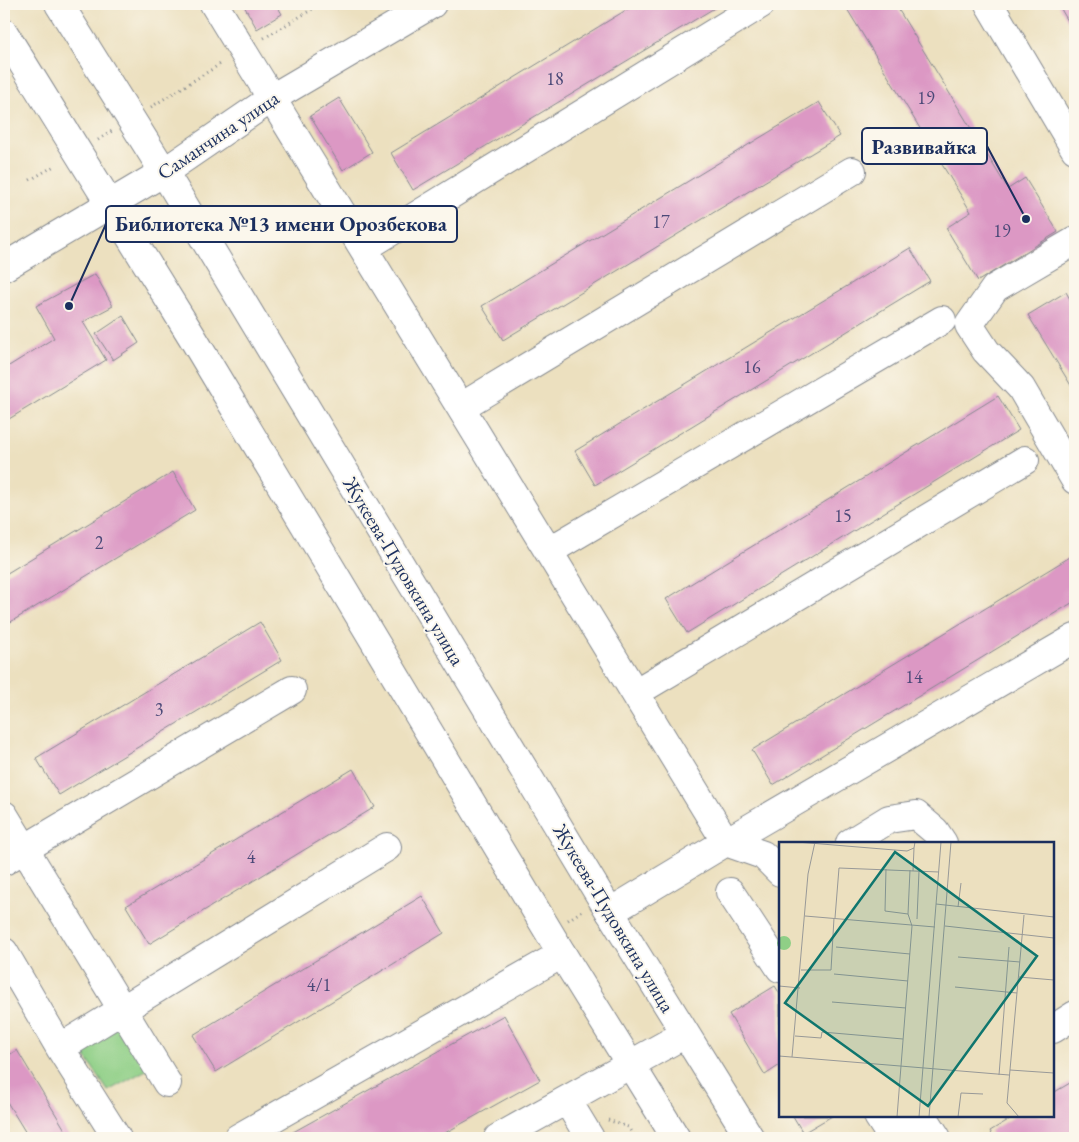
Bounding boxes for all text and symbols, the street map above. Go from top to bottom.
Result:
house number: 18 [546,67,564,90]
street label: Саманчина улица [152,85,284,185]
house number: 19 [917,86,935,109]
callout: Развивайка [862,128,987,164]
text: Развивайка [872,133,977,160]
callout: Библиотека №13 имени Орозбекова [106,206,457,242]
text: Библиотека №13 имени Орозбекова [115,210,448,237]
house number: 17 [652,210,670,233]
house number: 19 [993,219,1011,242]
house number: 16 [743,355,761,378]
street label: Жукеева-Пудовкина улица [337,471,471,670]
house number: 15 [834,504,852,527]
house number: 2 [95,531,104,554]
house number: 14 [905,665,923,688]
house number: 3 [155,698,163,721]
street label: Жукеева-Пудовкина улица [547,818,681,1017]
inset map [779,842,1054,1117]
house number: 4 [247,845,256,868]
house number: 4/1 [307,973,331,996]

